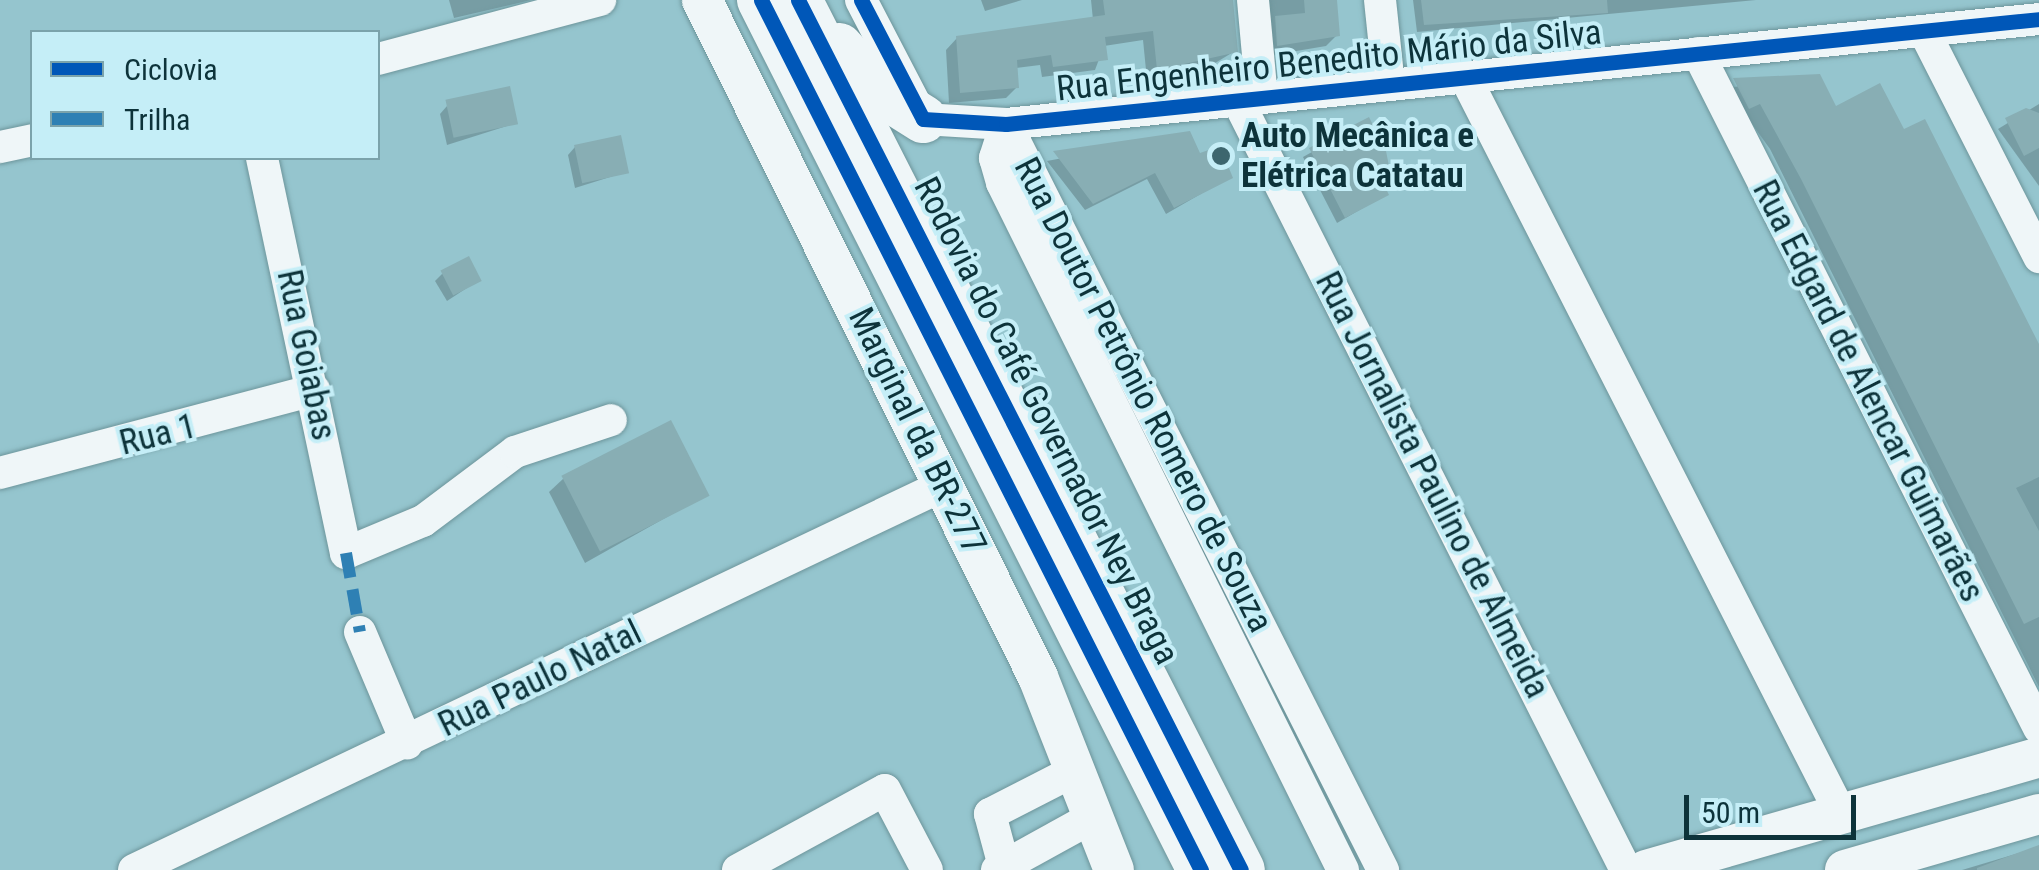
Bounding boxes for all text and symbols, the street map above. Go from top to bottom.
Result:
street label: Rua Engenheiro Benedito Mário da Silva [1054,11,1604,111]
legend [30,30,380,160]
text: Ciclovia [124,52,218,87]
text: Trilha [124,102,190,137]
place label: Auto Mecânica e Elétrica Catatau [1241,115,1474,197]
marker: Auto Mecânica e Elétrica Catatau [1210,145,1232,167]
street label: Rua Doutor Petrônio Romero de Souza [1005,151,1281,639]
street label: Rodovia do Café Governador Ney Braga [905,171,1187,671]
street label: Rua Edgard de Alencar Guimarães [1743,173,1993,609]
street label: Rua Jornalista Paulino de Almeida [1306,265,1558,705]
street label: Rua Goiabas [267,266,345,444]
street label: Marginal da BR-277 [839,301,995,561]
street label: Rua 1 [115,405,201,465]
street label: Rua Paulo Natal [432,612,648,746]
scale bar [1689,775,1862,837]
text: 50 m [1701,795,1760,830]

